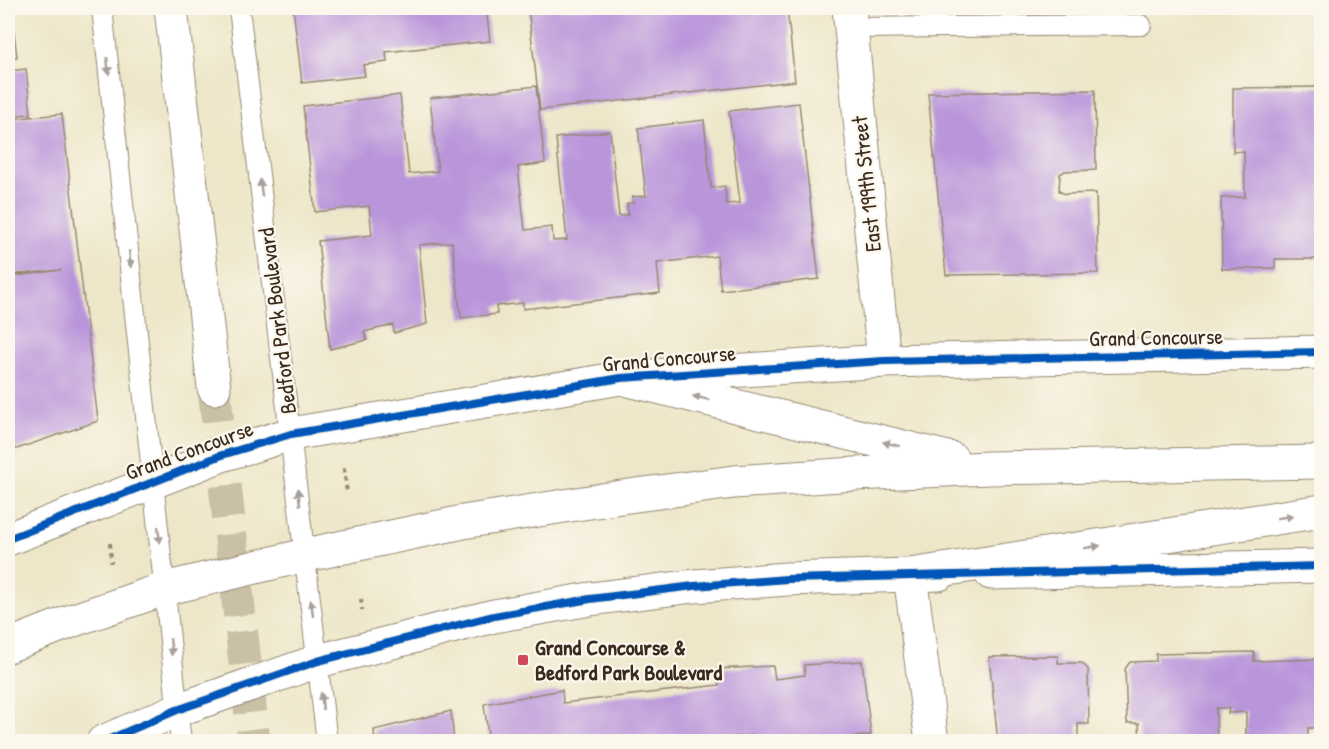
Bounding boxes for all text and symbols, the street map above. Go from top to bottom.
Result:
one-way arrow [104,56,113,75]
street label: East 199th Street [844,114,888,254]
one-way arrow [256,179,266,198]
street label: Bedford Park Boulevard [251,226,303,416]
one-way arrow [125,250,135,269]
street label: Grand Concourse [1089,321,1223,353]
street label: Grand Concourse [601,337,737,379]
one-way arrow [692,393,711,403]
street label: Grand Concourse [121,413,257,487]
one-way arrow [882,439,900,449]
one-way arrow [294,488,303,507]
one-way arrow [1276,512,1295,521]
one-way arrow [154,525,164,544]
one-way arrow [1083,542,1102,551]
one-way arrow [307,599,316,618]
place label: Grand Concourse & Bedford Park Boulevard [535,632,723,687]
one-way arrow [166,638,175,657]
marker: Grand Concourse & Bedford Park Boulevard [516,653,530,667]
one-way arrow [318,692,327,711]

